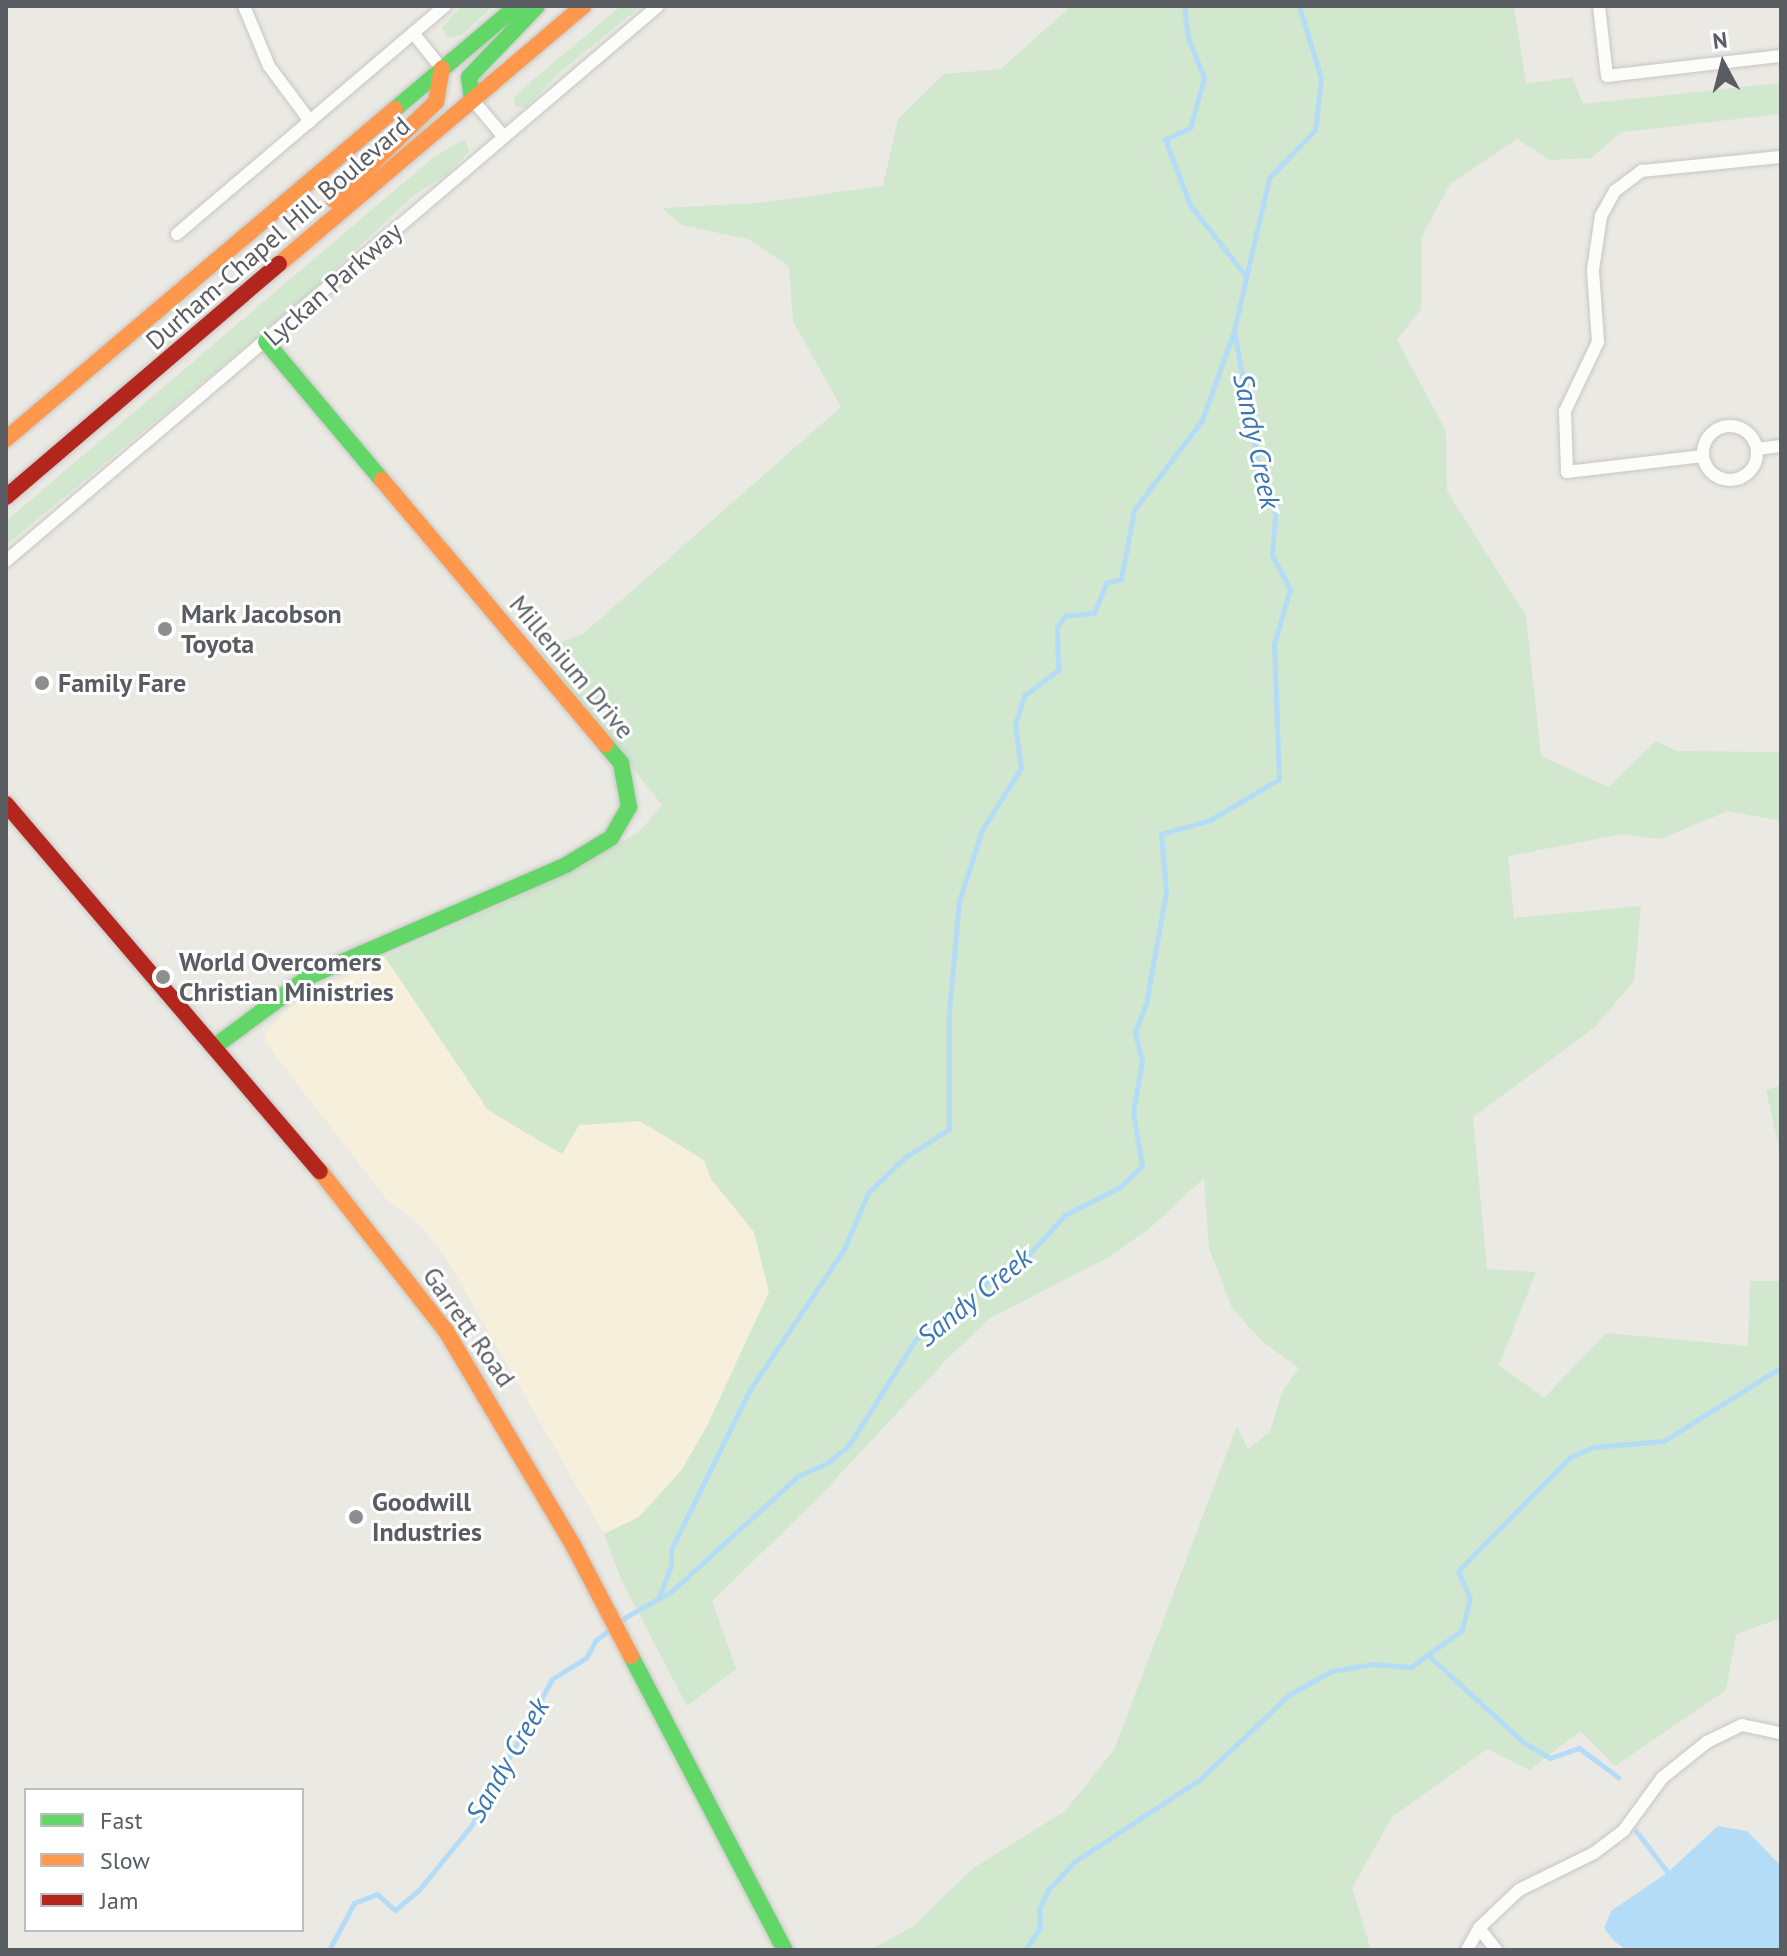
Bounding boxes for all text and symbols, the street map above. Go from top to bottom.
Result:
north arrow [1683,24,1763,104]
text: N [1711,25,1729,55]
street label: Durham-Chapel Hill Boulevard [140,110,416,356]
street label: Lyckan Parkway [258,216,408,352]
water label: Sandy Creek [1226,370,1288,512]
street label: Millenium Drive [503,589,641,745]
place label: Mark Jacobson Toyota [181,598,343,660]
marker: Mark Jacobson Toyota [156,620,174,638]
place label: Family Fare [58,667,187,699]
marker: Family Fare [33,674,51,692]
place label: World Overcomers Christian Ministries [179,946,394,1008]
marker: World Overcomers Christian Ministries [154,968,172,986]
water label: Sandy Creek [910,1240,1038,1354]
street label: Garrett Road [416,1261,522,1393]
place label: Goodwill Industries [372,1486,482,1548]
marker: Goodwill Industries [347,1508,365,1526]
water label: Sandy Creek [458,1692,556,1828]
legend [24,1788,304,1932]
text: Fast [100,1805,143,1836]
text: Slow [100,1845,150,1876]
text: Jam [100,1885,138,1916]

